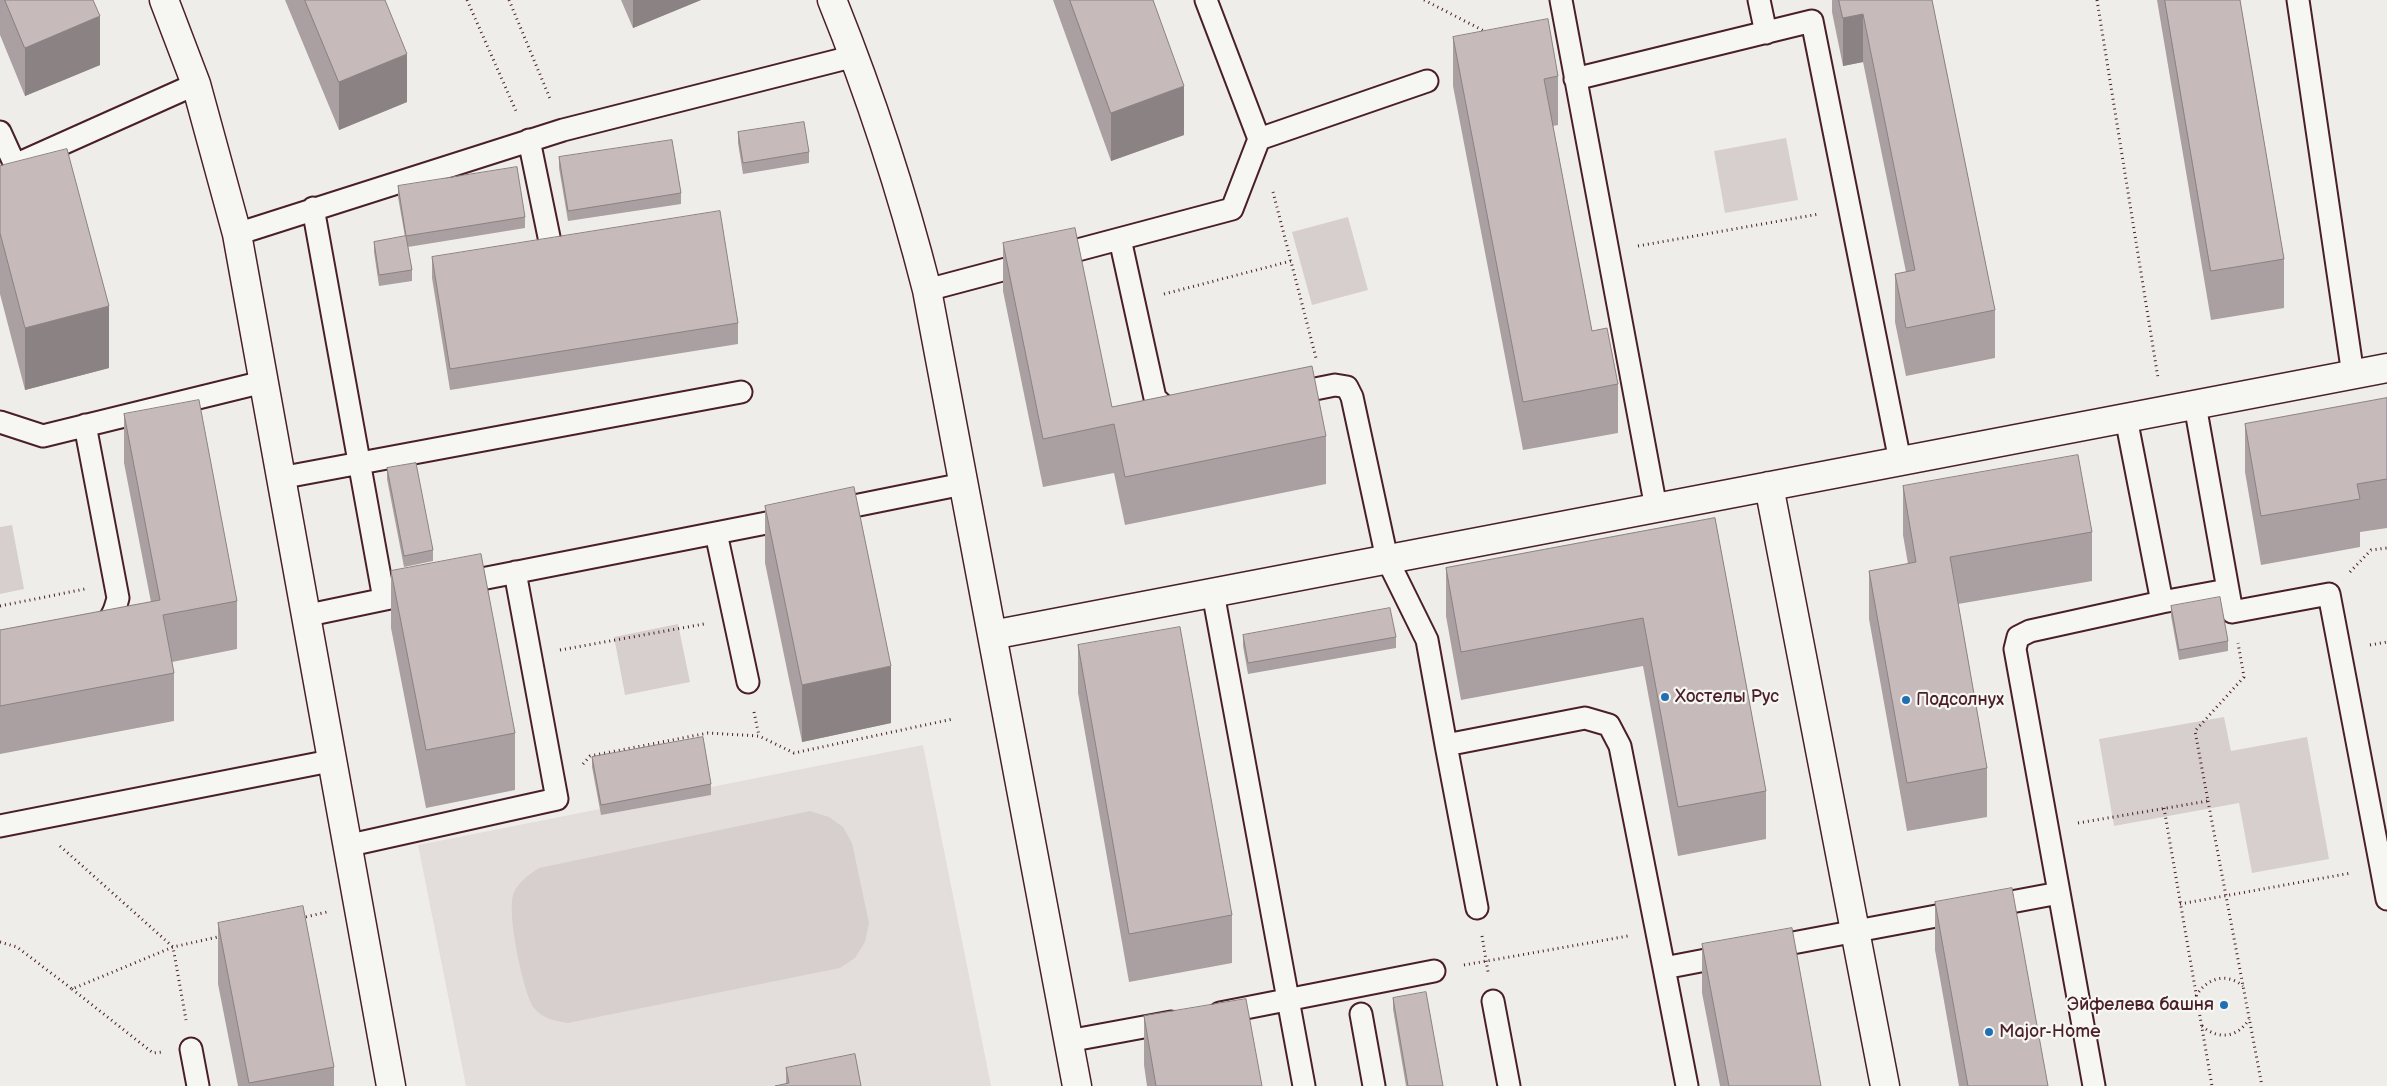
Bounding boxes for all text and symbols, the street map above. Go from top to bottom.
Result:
place label: Хостелы Рус [1675,686,1779,708]
place label: Подсолнух [1916,689,2004,711]
marker: Хостелы Рус [1659,691,1671,703]
marker: Подсолнух [1900,694,1912,706]
place label: Эйфелева башня [2067,994,2214,1016]
marker: Эйфелева башня [2218,999,2230,1011]
place label: Major-Home [1999,1021,2101,1043]
marker: Major-Home [1983,1026,1995,1038]

